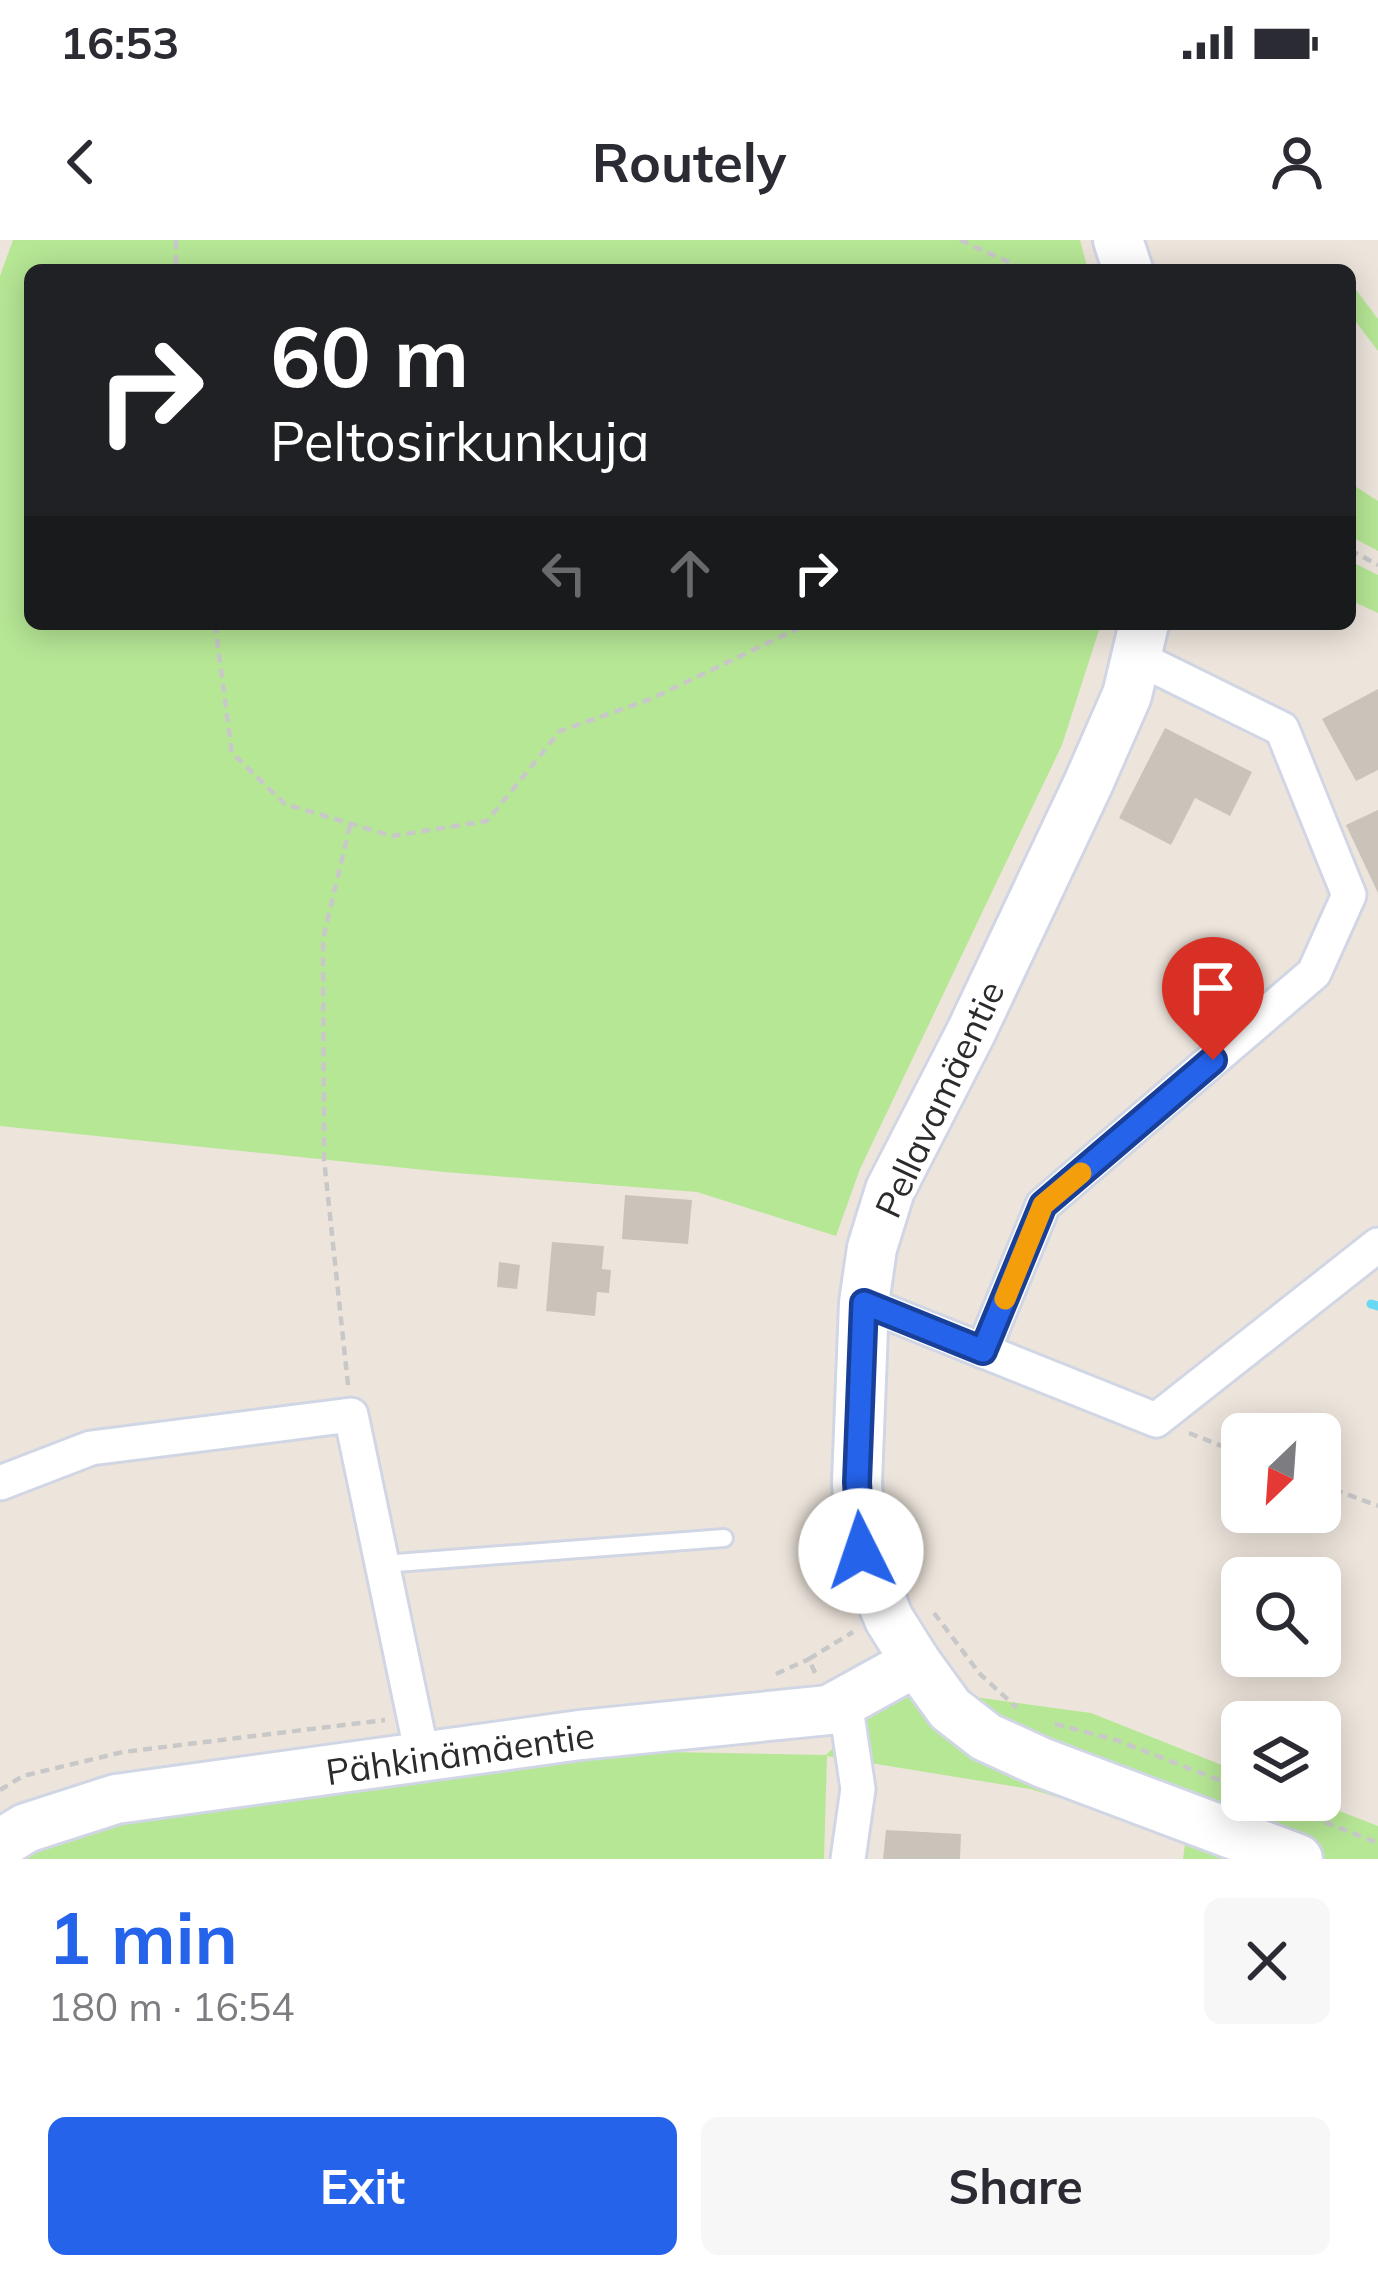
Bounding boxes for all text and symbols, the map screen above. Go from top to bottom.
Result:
text: 16:53 [60,14,179,70]
text: Routely [592,128,786,196]
icon: back [48,129,114,195]
icon: person [1264,129,1330,195]
text: 60 m [270,303,469,408]
icon: right [72,312,228,468]
text: Peltosirkunkuja [270,407,650,475]
icon: left [531,540,597,606]
icon: ahead [657,540,723,606]
icon: right [783,540,849,606]
pin [1162,937,1264,1060]
icon: arrive [1180,955,1246,1021]
street label: Pellavamäentie [865,974,1013,1224]
north arrow [1221,1413,1341,1533]
map controls [1221,1413,1341,1821]
position arrow [798,1488,924,1614]
button: search [1221,1557,1341,1677]
button: layers [1221,1701,1341,1821]
street label: Pähkinämäentie [323,1712,597,1794]
text: 1 min [48,1892,238,1982]
button: close [1204,1898,1330,2024]
text: 180 m · 16:54 [48,1982,294,2031]
button: Exit [48,2117,677,2255]
button: Share [701,2117,1330,2255]

